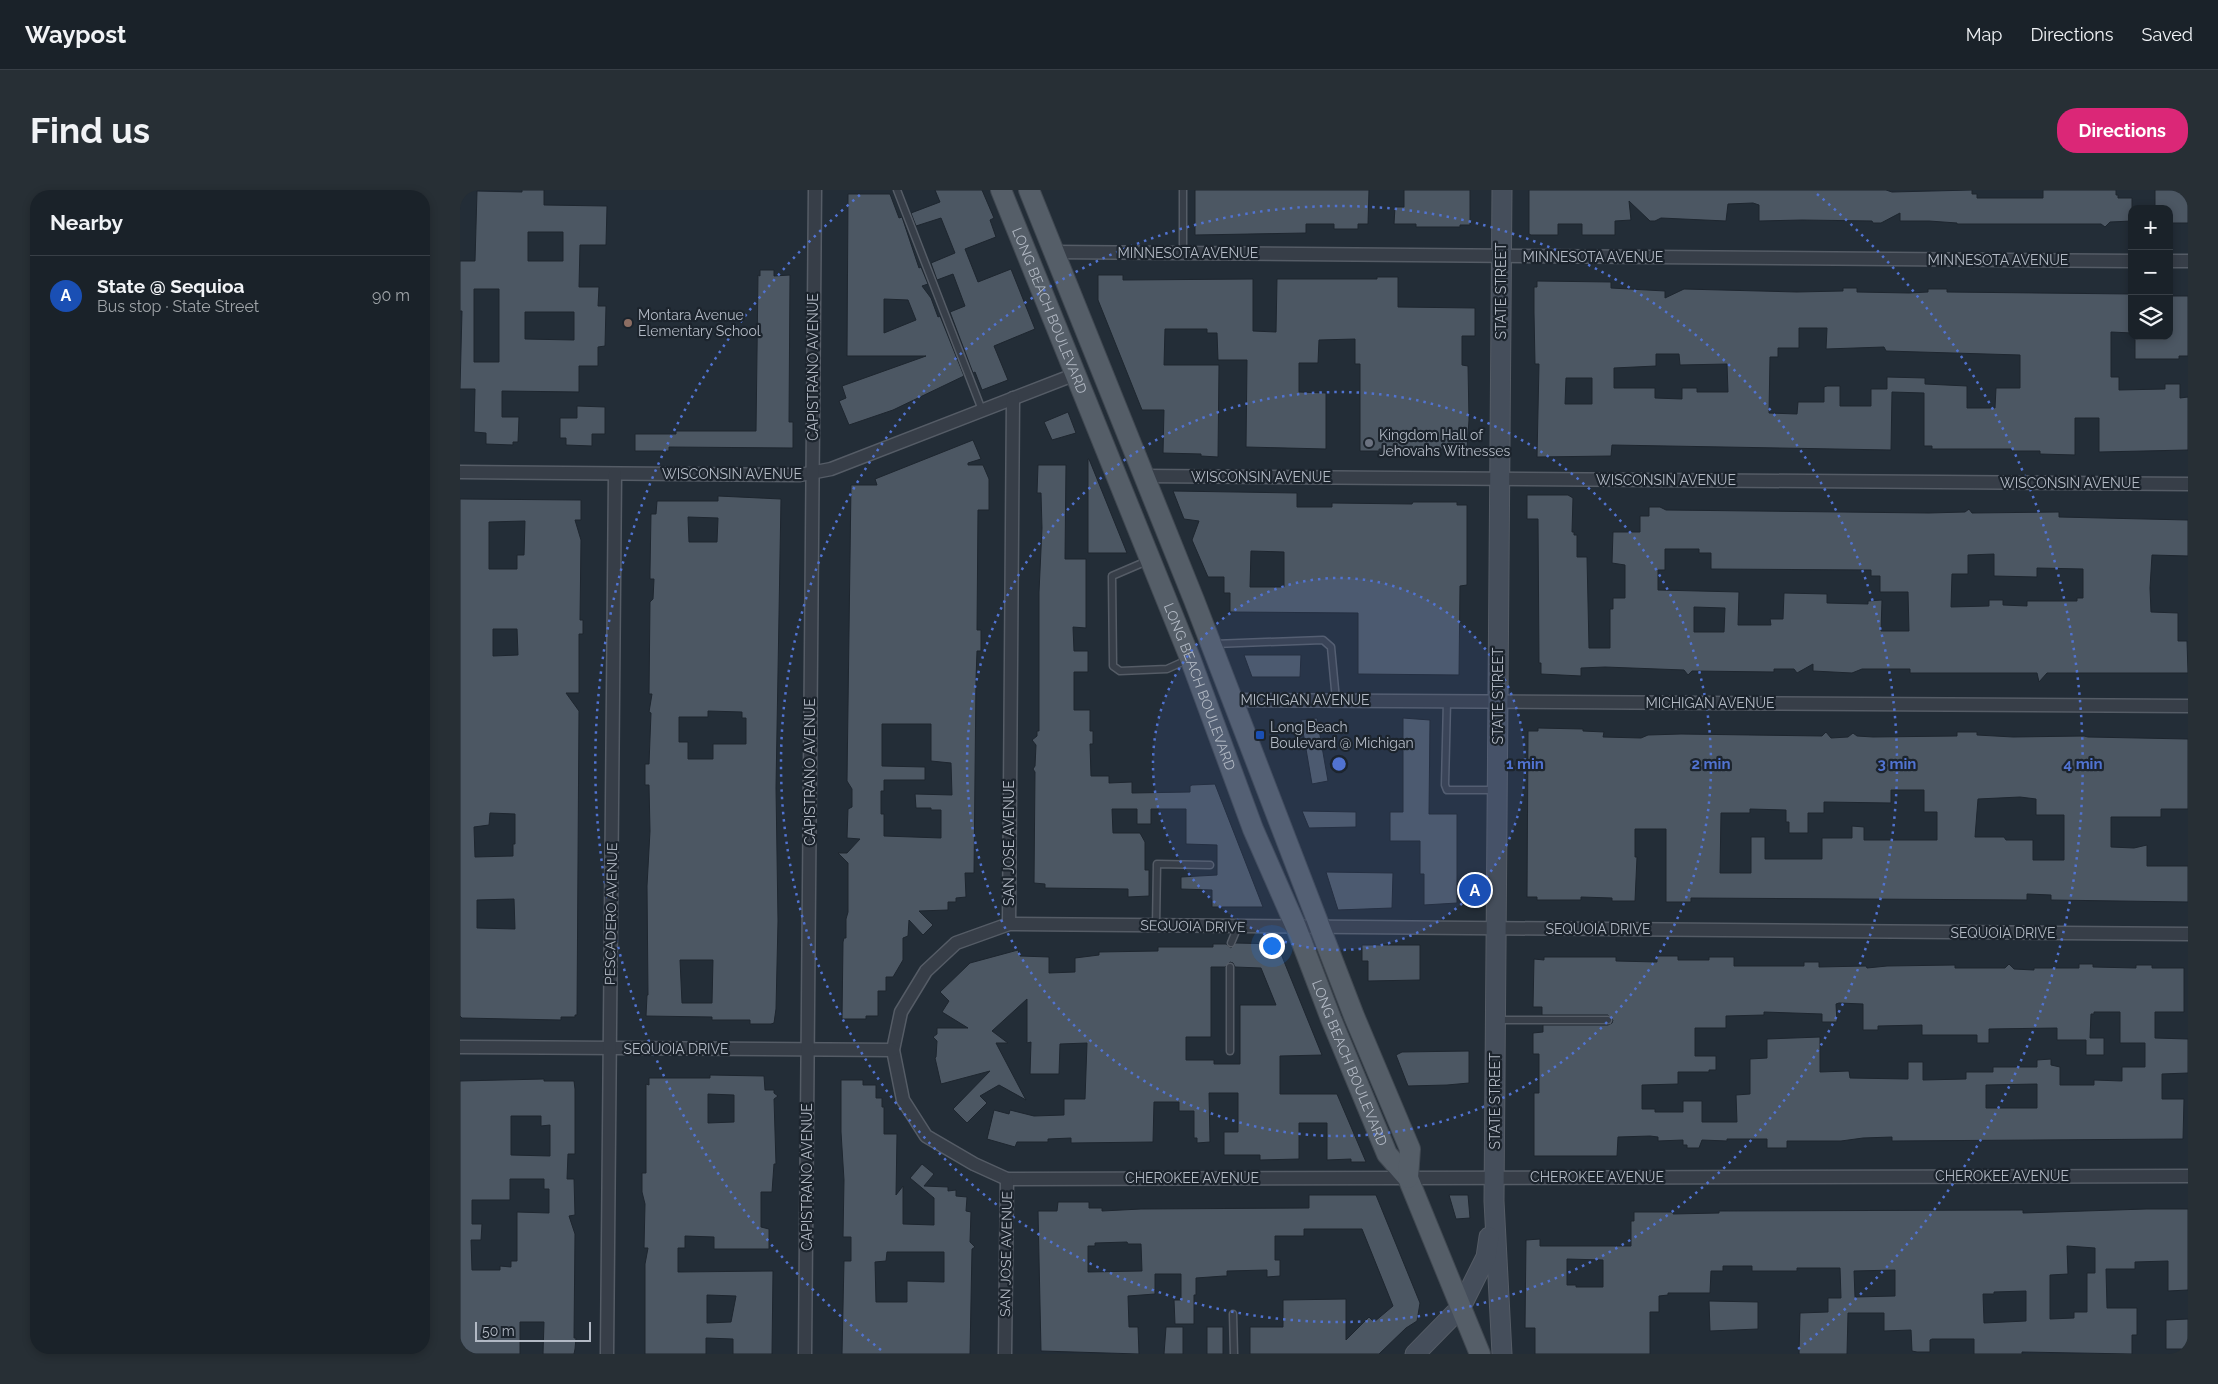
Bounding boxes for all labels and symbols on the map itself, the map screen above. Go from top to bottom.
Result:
street label: LONG BEACH BOULEVARD [1009,225,1090,396]
street label: STATE STREET [1493,242,1509,339]
street label: MINNESOTA AVENUE [1118,245,1258,261]
street label: MINNESOTA AVENUE [1523,249,1663,265]
street label: MINNESOTA AVENUE [1928,252,2068,268]
street label: CAPISTRANO AVENUE [805,293,821,441]
place label: Montara Avenue Elementary School [638,307,761,339]
marker: Montara Avenue Elementary School [622,317,634,329]
place label: Kingdom Hall of Jehovahs Witnesses [1379,427,1510,459]
marker: Kingdom Hall of Jehovahs Witnesses [1363,437,1375,449]
street label: WISCONSIN AVENUE [662,466,802,482]
street label: WISCONSIN AVENUE [1191,469,1331,485]
street label: WISCONSIN AVENUE [1596,472,1736,488]
street label: WISCONSIN AVENUE [2000,475,2140,491]
street label: LONG BEACH BOULEVARD [1161,601,1239,773]
street label: STATE STREET [1490,647,1506,744]
street label: MICHIGAN AVENUE [1240,692,1370,708]
street label: MICHIGAN AVENUE [1645,695,1775,711]
street label: CAPISTRANO AVENUE [802,698,818,846]
place label: Long Beach Boulevard @ Michigan [1270,719,1414,751]
marker: Long Beach Boulevard @ Michigan [1254,729,1266,741]
centre of rings [1330,755,1348,773]
text: 1 min [1506,755,1544,773]
text: 2 min [1692,755,1730,773]
text: 3 min [1878,755,1916,773]
text: 4 min [2063,755,2103,773]
street label: SAN JOSE AVENUE [1001,780,1017,906]
street label: PESCADERO AVENUE [602,843,620,985]
pin: A [1459,871,1491,909]
street label: SEQUOIA DRIVE [1140,917,1246,935]
street label: SEQUOIA DRIVE [1545,921,1651,937]
street label: SEQUOIA DRIVE [1950,925,2056,941]
your location [1259,933,1285,959]
street label: LONG BEACH BOULEVARD [1309,978,1391,1148]
street label: SEQUOIA DRIVE [623,1041,729,1057]
street label: STATE STREET [1487,1052,1503,1149]
street label: CAPISTRANO AVENUE [799,1103,815,1251]
street label: CHEROKEE AVENUE [1935,1168,2069,1184]
street label: CHEROKEE AVENUE [1530,1169,1664,1185]
street label: CHEROKEE AVENUE [1125,1170,1259,1186]
street label: SAN JOSE AVENUE [997,1191,1015,1317]
scale bar [475,1319,591,1342]

